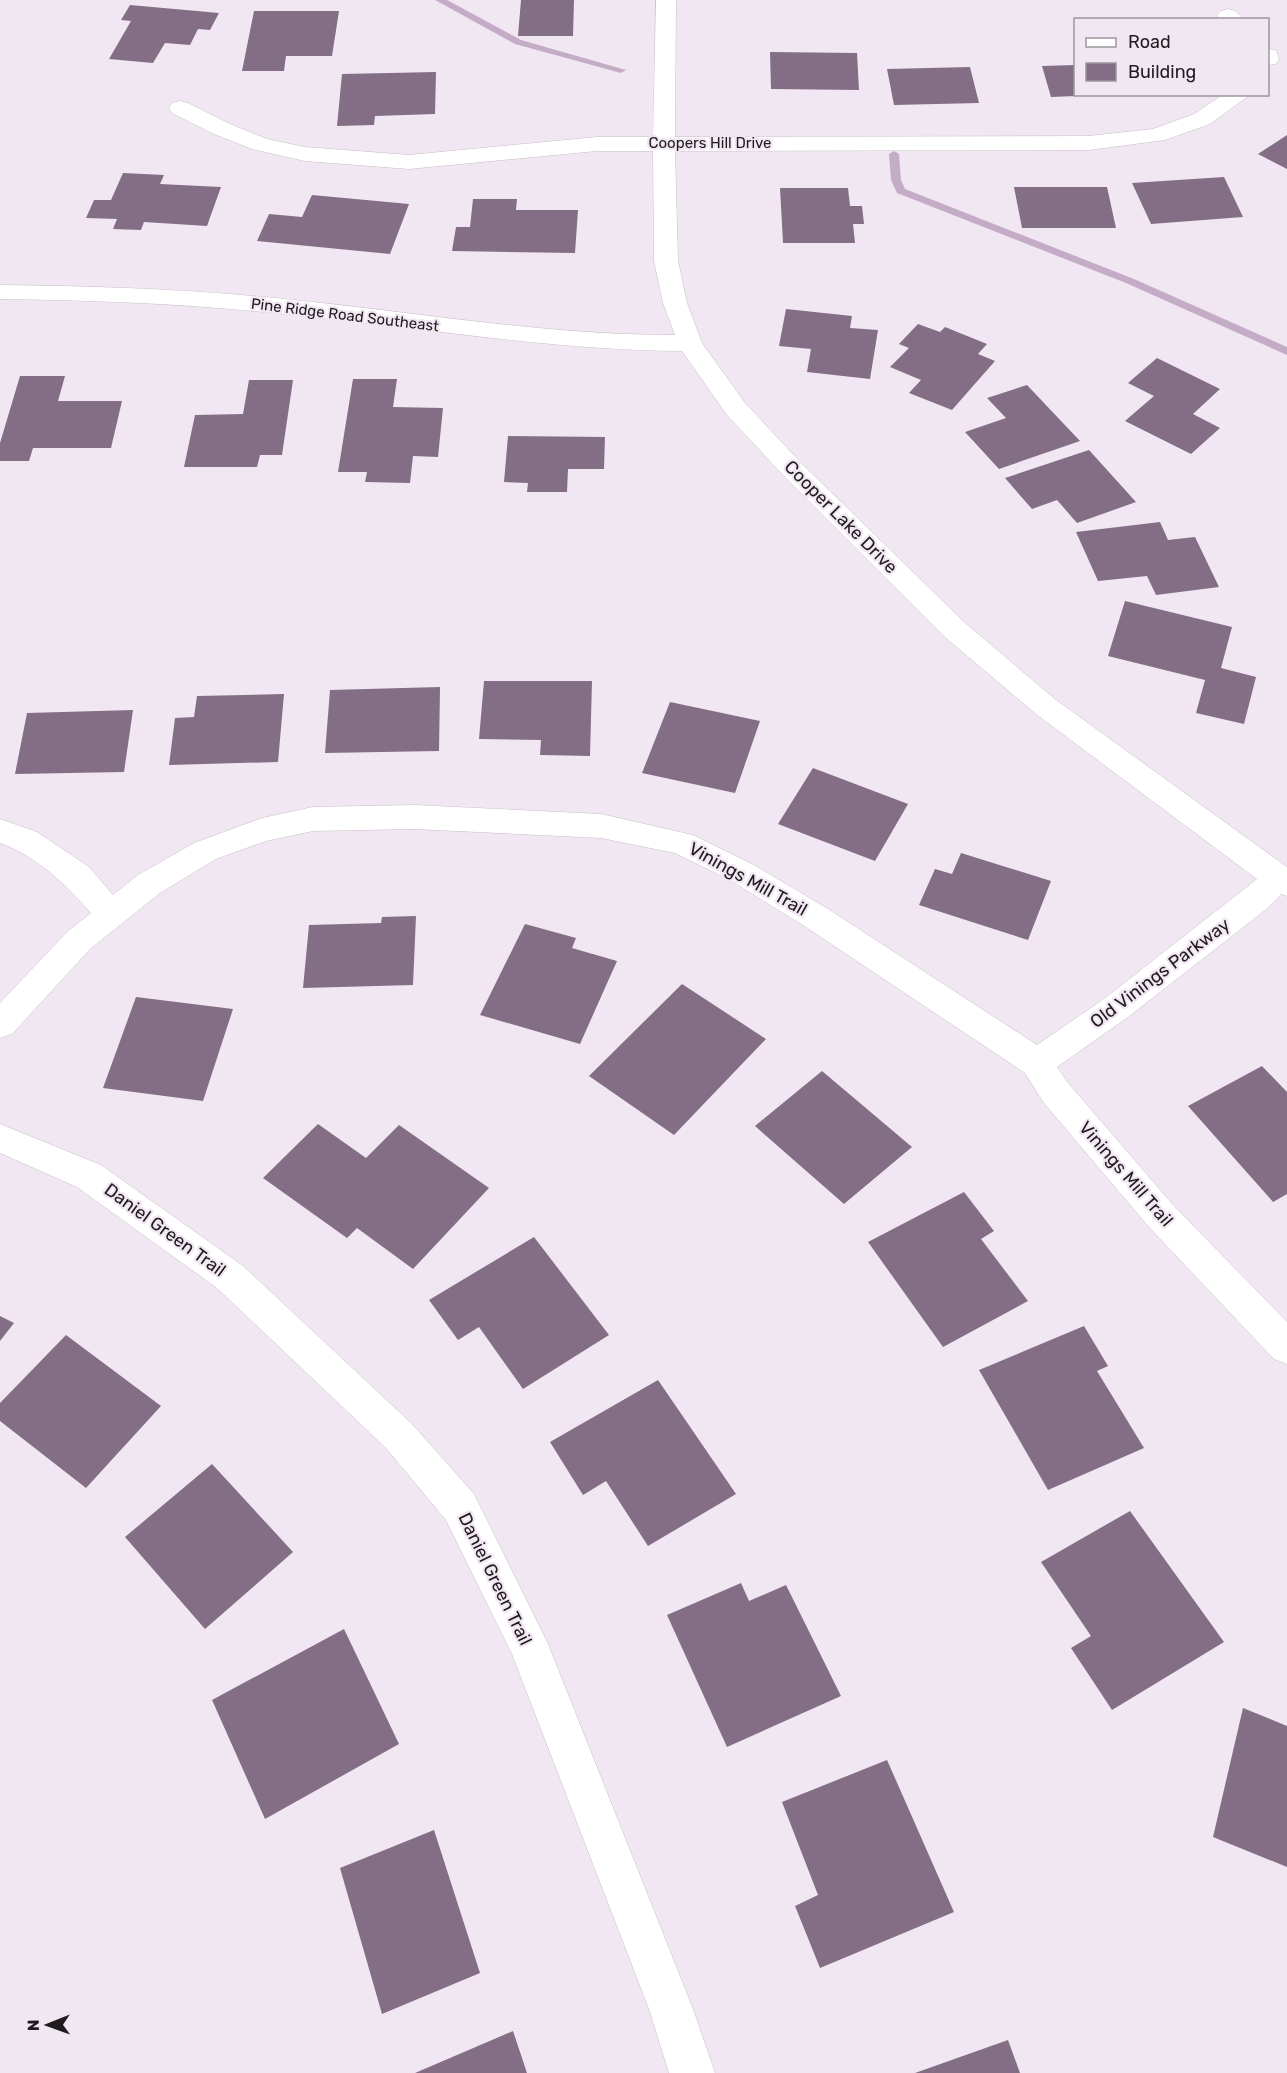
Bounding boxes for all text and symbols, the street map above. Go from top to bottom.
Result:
legend [1074,18,1269,96]
text: Road [1128,31,1171,53]
text: Building [1128,61,1196,83]
street label: Coopers Hill Drive [649,134,771,152]
street label: Pine Ridge Road Southeast [250,295,440,335]
street label: Cooper Lake Drive [780,456,902,578]
street label: Vinings Mill Trail [685,837,811,921]
street label: Old Vinings Parkway [1086,913,1234,1033]
street label: Vinings Mill Trail [1074,1117,1178,1231]
street label: Daniel Green Trail [100,1179,230,1281]
street label: Daniel Green Trail [453,1509,537,1649]
north arrow [18,1995,78,2055]
text: N [24,2019,43,2031]

